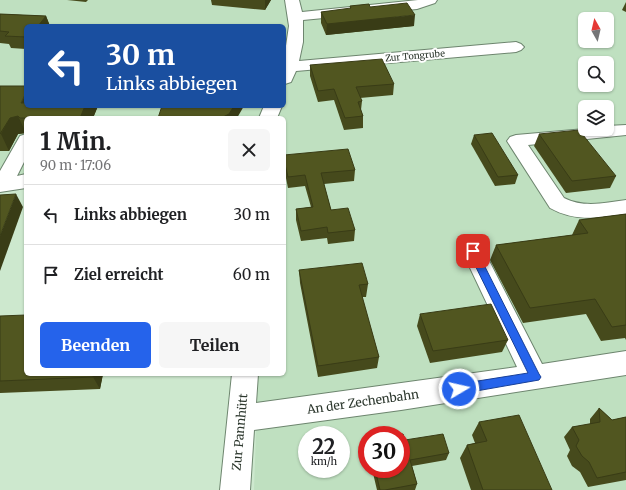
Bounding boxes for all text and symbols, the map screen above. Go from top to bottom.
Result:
north arrow [578,12,614,48]
map controls [578,12,614,136]
text: 30 m [106,37,175,73]
icon: left [40,40,92,92]
street label: Zur Tongrube [385,47,446,64]
button: search [578,56,614,92]
text: Links abbiegen [106,72,238,95]
button: layers [578,100,614,136]
text: 1 Min. [40,126,112,157]
button: close [228,129,270,171]
text: 90 m · 17:06 [40,157,111,174]
icon: left [40,204,62,226]
text: Links abbiegen [74,205,187,224]
text: 30 m [233,205,270,224]
pin [456,234,490,268]
icon: arrive [462,240,484,262]
icon: arrive [40,264,62,286]
text: Ziel erreicht [74,265,164,284]
text: 60 m [233,265,270,284]
button: Beenden [40,322,151,368]
button: Teilen [159,322,270,368]
position arrow [438,368,480,410]
street label: An der Zechenbahn [305,386,420,417]
street label: Zur Pannhütt [229,392,250,471]
speed limit sign: 30 [358,426,410,478]
text: 22 [312,434,336,459]
text: km/h [311,455,337,468]

